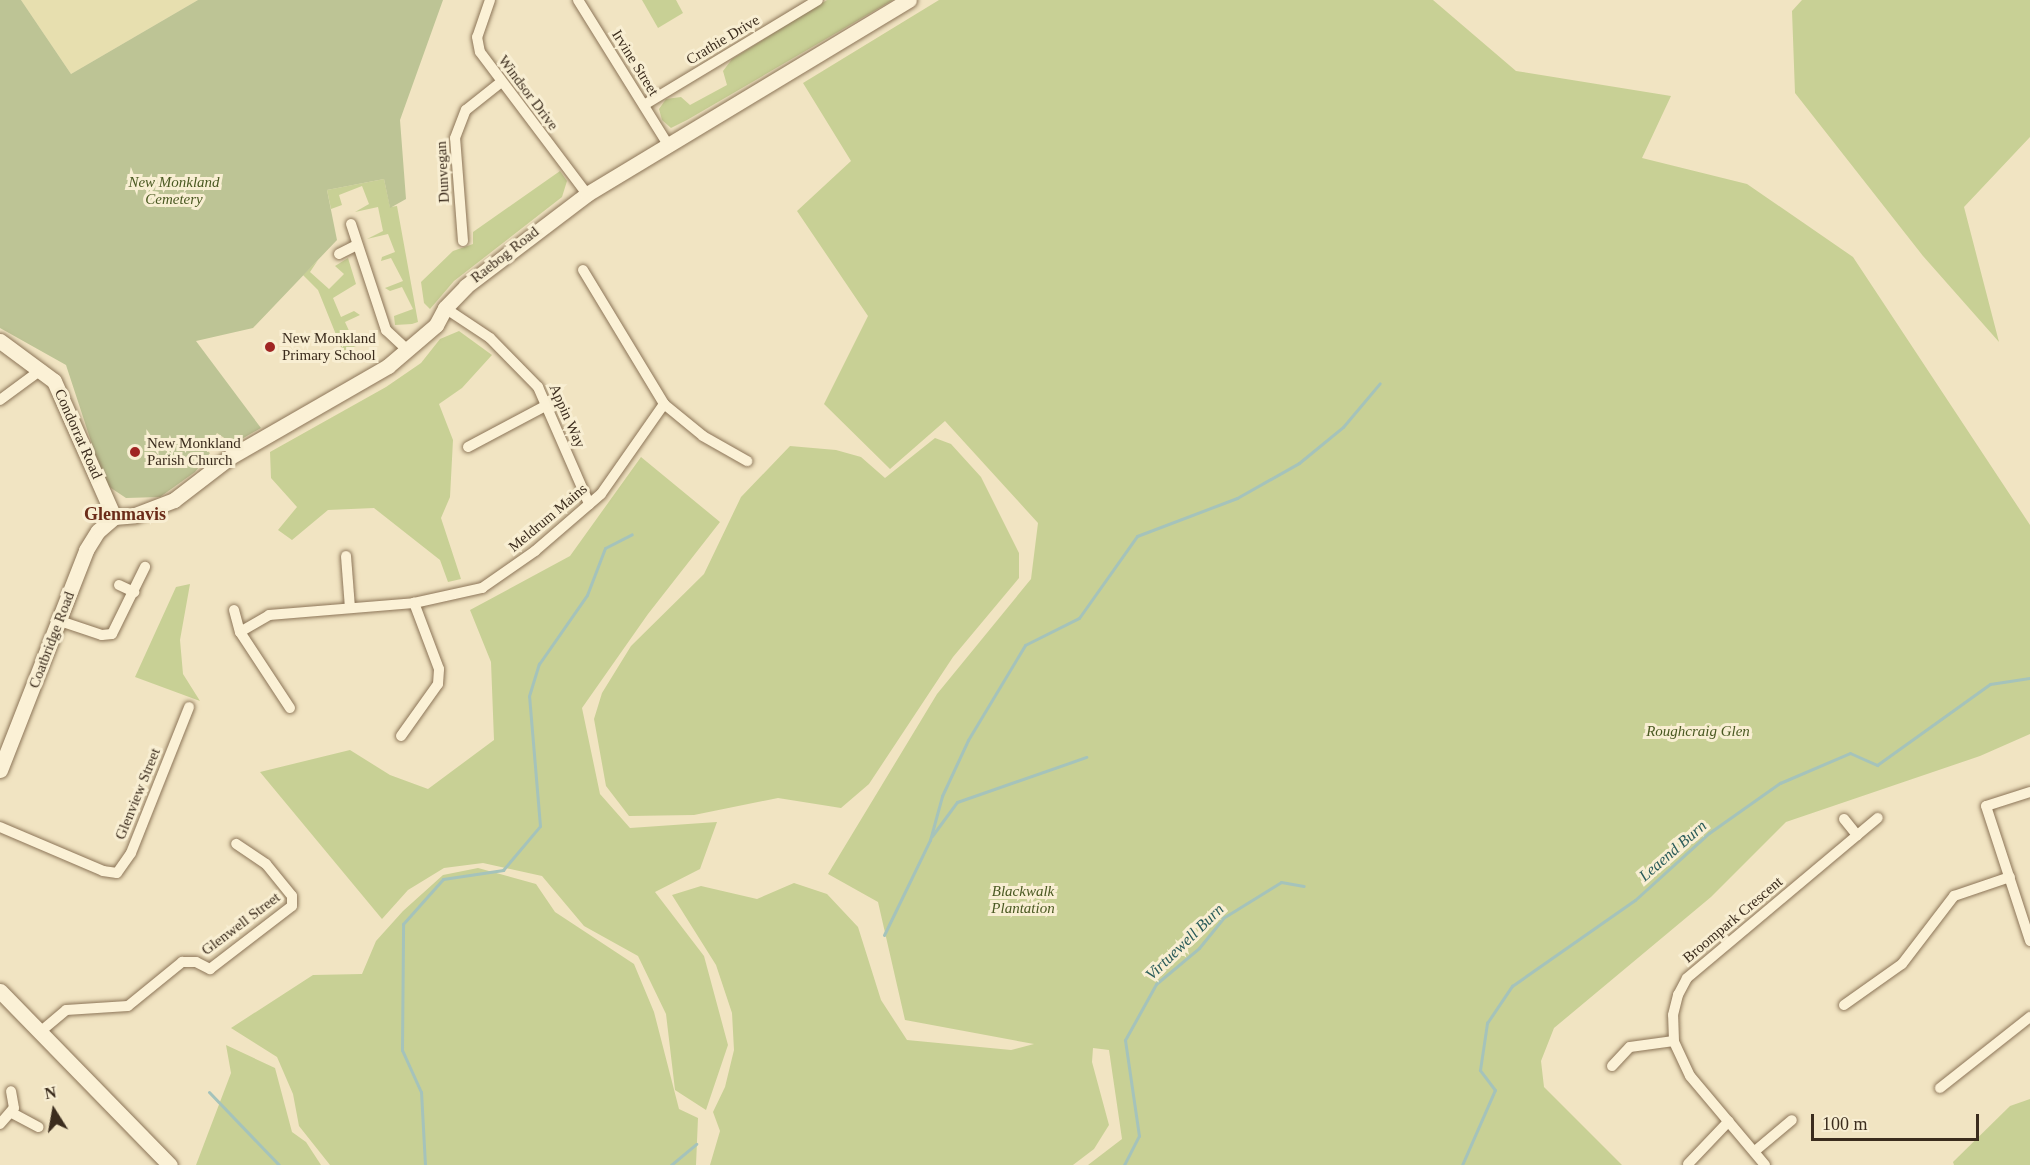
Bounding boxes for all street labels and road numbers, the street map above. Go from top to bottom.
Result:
street label: Crathie Drive [683,11,763,69]
street label: Irvine Street [608,27,662,99]
street label: Windsor Drive [494,52,562,134]
street label: Dunvegan [432,141,454,203]
street label: Raebog Road [467,223,543,287]
street label: Appin Way [545,381,589,451]
street label: Condorrat Road [50,386,106,482]
street label: Meldrum Mains [505,480,591,556]
street label: Coatbridge Road [25,589,79,691]
street label: Glenview Street [111,746,165,842]
street label: Broompark Crescent [1680,873,1786,967]
street label: Glenwell Street [198,889,284,959]

